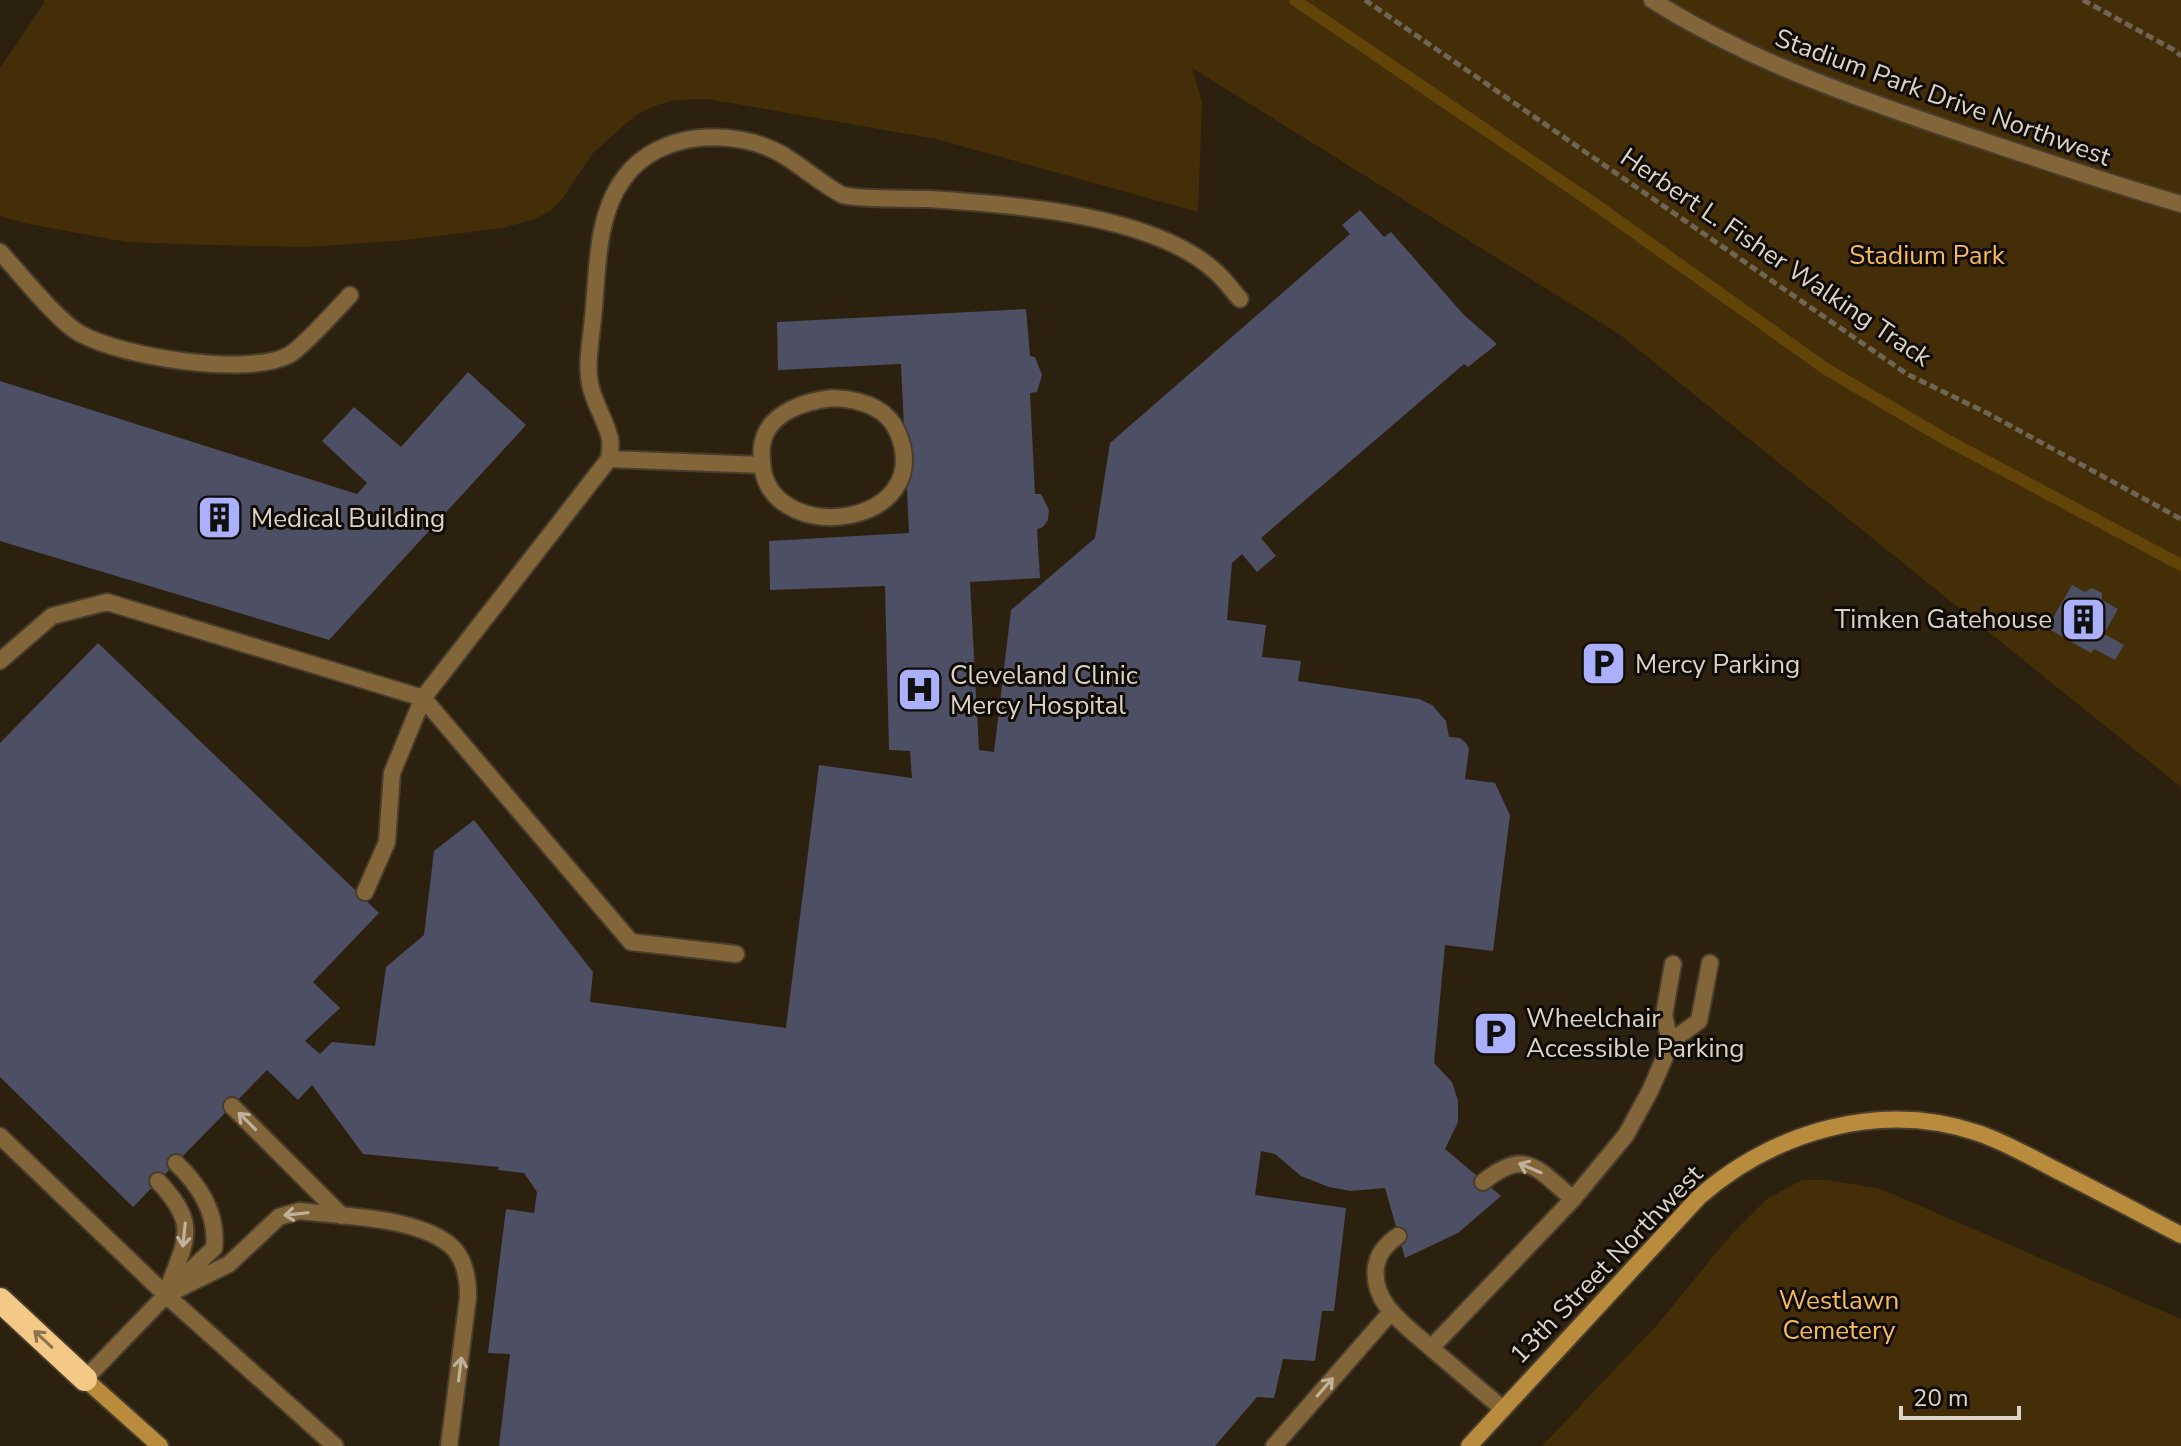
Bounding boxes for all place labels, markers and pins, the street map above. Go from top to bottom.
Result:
building icon: Medical Building [196,494,244,542]
place label: Medical Building [251,501,445,536]
building icon: Timken Gatehouse [2059,595,2107,643]
place label: Timken Gatehouse [1835,602,2052,637]
parking icon: Mercy Parking [1580,640,1628,688]
place label: Mercy Parking [1635,647,1800,682]
place label: Cleveland Clinic Mercy Hospital [950,658,1138,723]
hospital icon: Cleveland Clinic Mercy Hospital [895,666,943,714]
place label: Wheelchair Accessible Parking [1526,1001,1744,1066]
parking icon: Wheelchair Accessible Parking [1471,1009,1519,1057]

